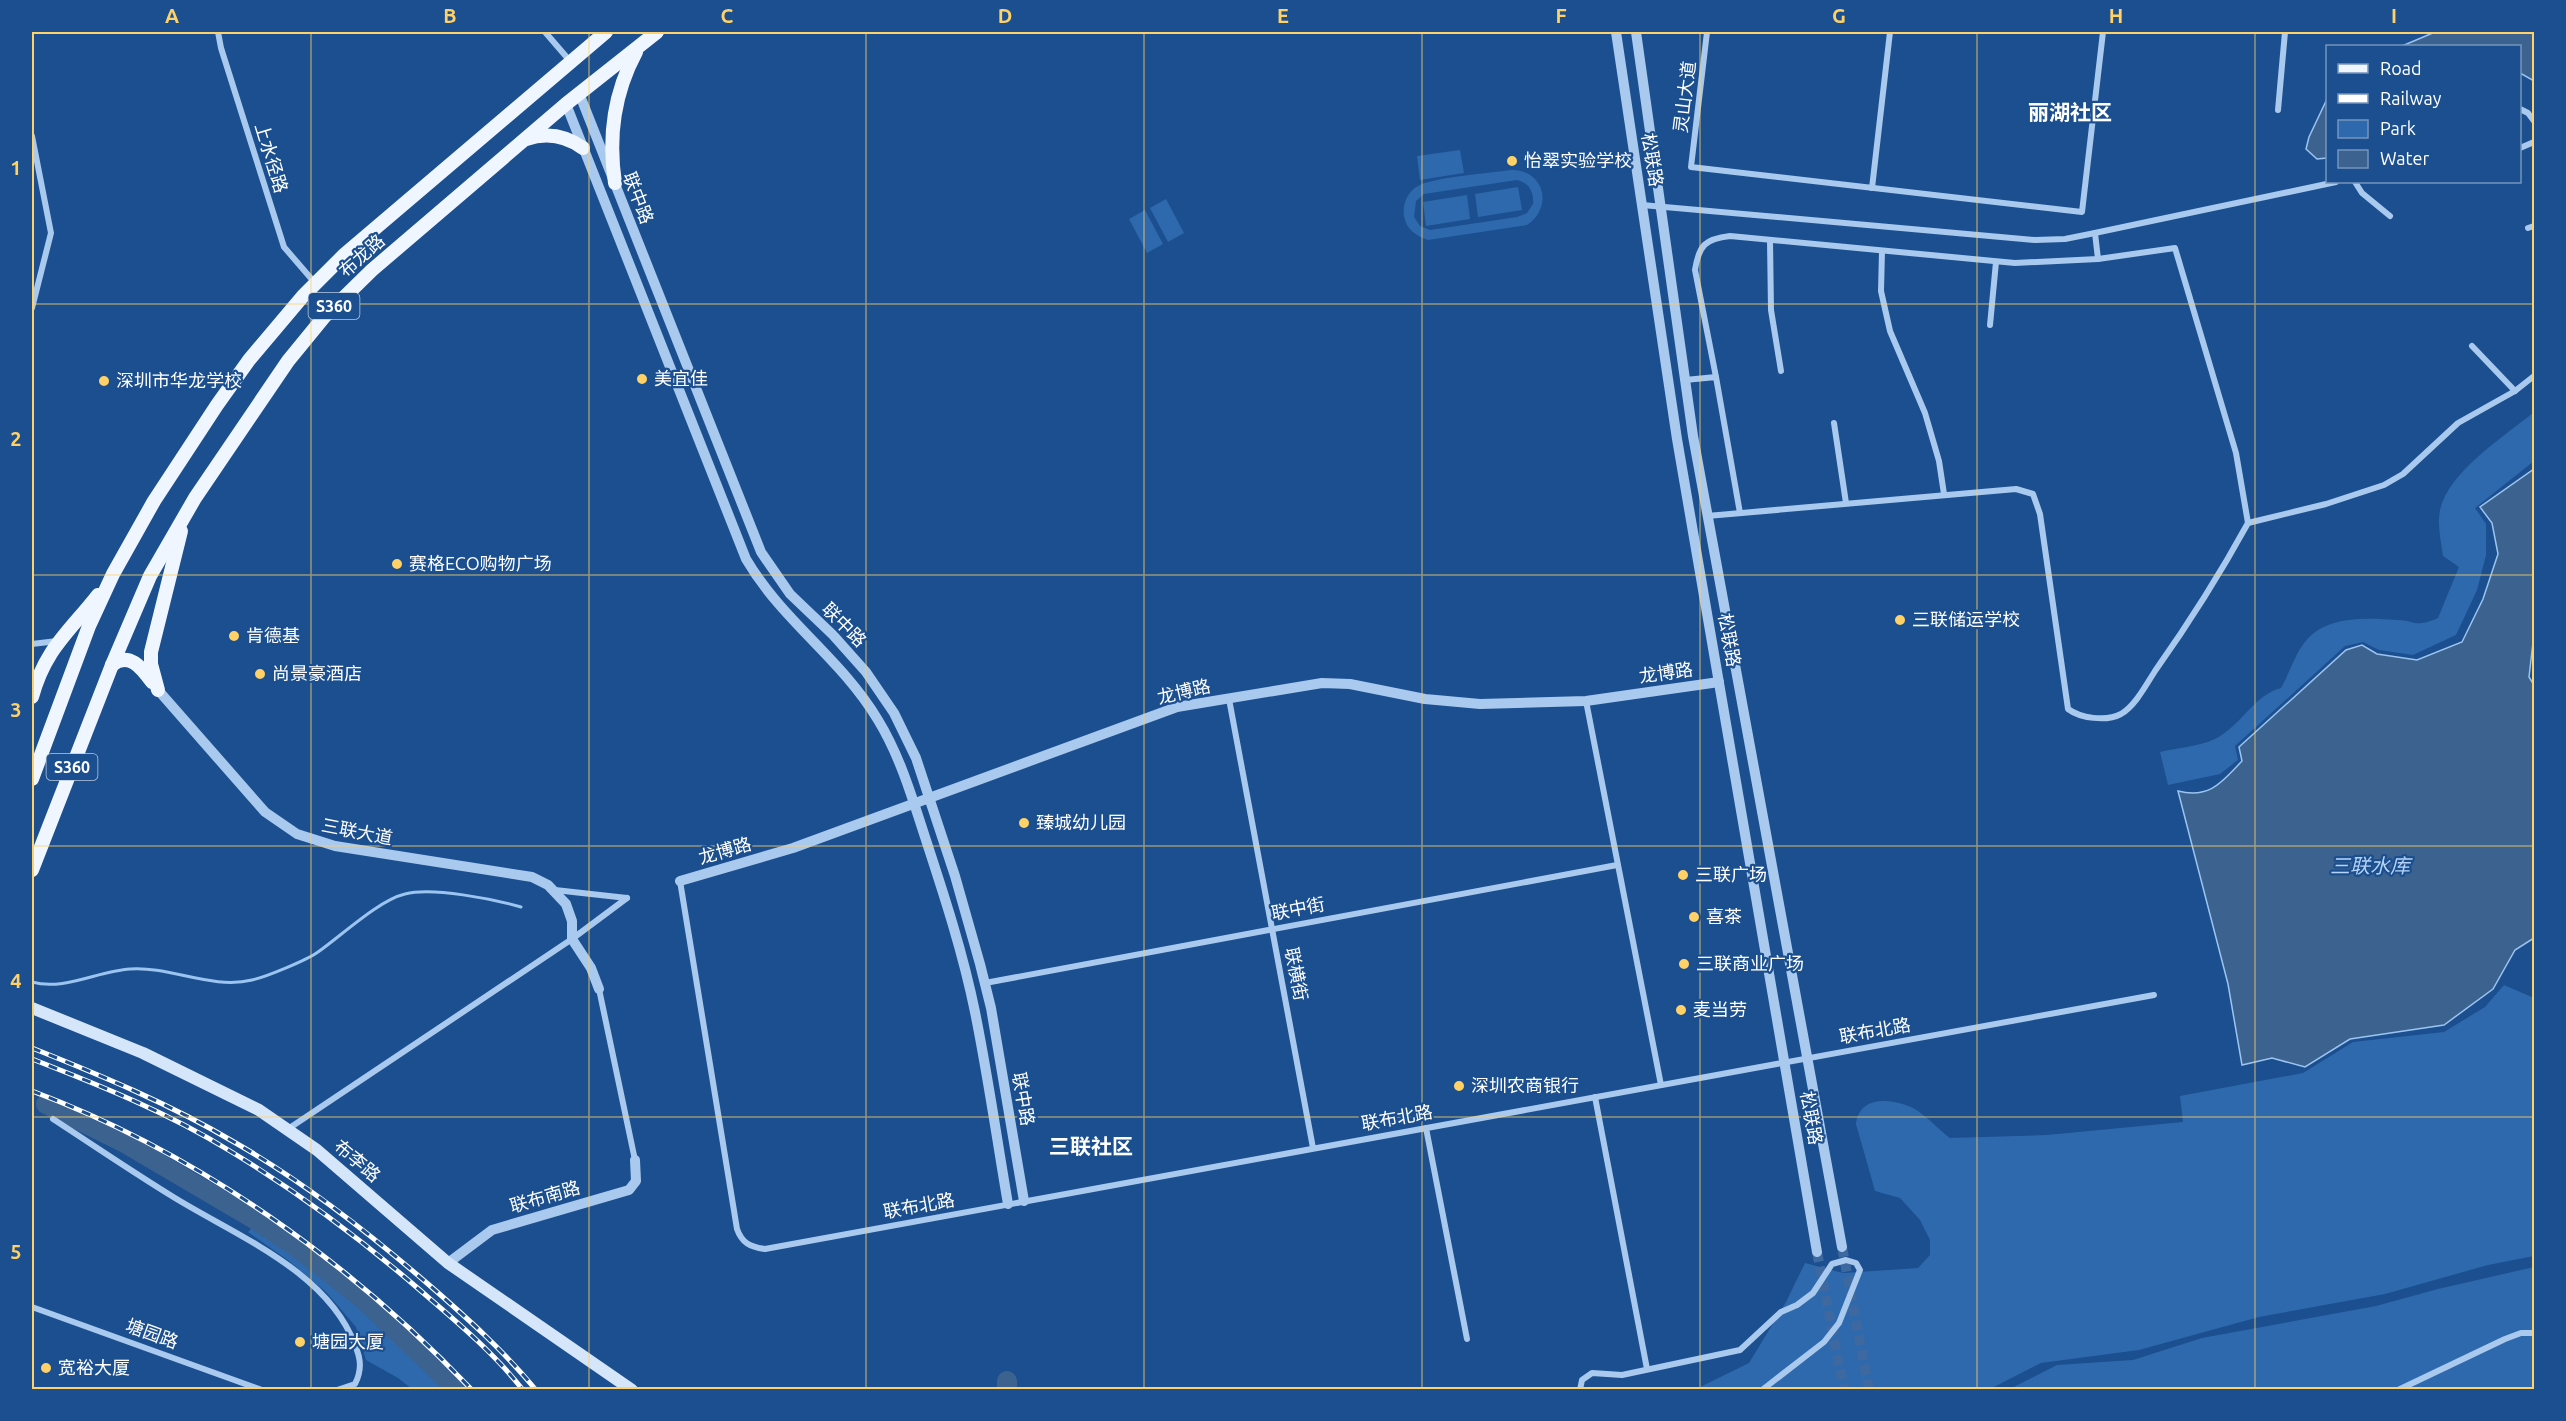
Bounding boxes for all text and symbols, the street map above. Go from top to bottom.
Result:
text: A [165,4,179,27]
text: B [443,4,457,27]
text: C [721,4,734,27]
text: D [998,4,1012,27]
text: E [1277,4,1289,27]
text: F [1555,4,1567,27]
text: G [1832,4,1846,27]
text: H [2109,4,2123,27]
text: I [2391,4,2397,27]
legend [2326,45,2521,183]
text: Road [2380,58,2422,78]
street label: 灵山大道 [1670,60,1698,134]
text: Railway [2380,88,2442,108]
district label: 丽湖社区 [2028,100,2112,124]
text: Park [2380,118,2416,138]
street label: 上水径路 [252,120,292,195]
street label: 松联路 [1639,132,1667,188]
text: Water [2380,148,2430,168]
place label: 怡翠实验学校 [1524,150,1632,170]
marker: 怡翠实验学校 [1505,154,1519,168]
text: 1 [10,156,22,179]
street label: 联中路 [620,169,658,226]
street label: 布龙路 [335,230,388,281]
road number: S360 [308,293,360,319]
place label: 美宜佳 [654,368,708,388]
place label: 深圳市华龙学校 [116,370,242,390]
marker: 美宜佳 [635,372,649,386]
marker: 深圳市华龙学校 [97,374,111,388]
text: 2 [10,427,22,450]
place label: 赛格ECO购物广场 [409,553,552,573]
marker: 赛格ECO购物广场 [390,557,404,571]
street label: 联中路 [819,598,871,650]
place label: 三联储运学校 [1912,609,2020,629]
street label: 松联路 [1715,612,1745,668]
marker: 三联储运学校 [1893,613,1907,627]
place label: 肯德基 [246,625,300,645]
marker: 肯德基 [227,629,241,643]
street label: 龙博路 [1638,658,1694,686]
place label: 尚景豪酒店 [272,663,362,683]
marker: 尚景豪酒店 [253,667,267,681]
street label: 龙博路 [1155,675,1212,707]
text: 3 [10,698,22,721]
road number: S360 [46,754,98,780]
place label: 臻城幼儿园 [1036,812,1126,832]
street label: 三联大道 [320,814,394,848]
marker: 臻城幼儿园 [1017,816,1031,830]
street label: 龙博路 [696,833,753,867]
water label: 三联水库 [2330,854,2413,877]
place label: 三联广场 [1695,864,1767,884]
marker: 三联广场 [1676,868,1690,882]
street label: 联中街 [1269,893,1326,923]
place label: 喜茶 [1706,906,1742,926]
marker: 喜茶 [1687,910,1701,924]
street label: 联横街 [1282,945,1312,1002]
place label: 三联商业广场 [1696,953,1804,973]
marker: 三联商业广场 [1677,957,1691,971]
text: 4 [10,969,22,992]
place label: 麦当劳 [1693,999,1747,1019]
marker: 麦当劳 [1674,1003,1688,1017]
street label: 联布北路 [1838,1014,1912,1046]
street label: 联中路 [1009,1071,1039,1127]
place label: 深圳农商银行 [1471,1075,1579,1095]
marker: 深圳农商银行 [1452,1079,1466,1093]
street label: 松联路 [1797,1090,1827,1146]
street label: 联布北路 [1360,1101,1434,1133]
district label: 三联社区 [1049,1134,1133,1158]
street label: 布李路 [331,1135,385,1185]
street label: 联布南路 [507,1177,582,1216]
street label: 联布北路 [882,1189,956,1221]
text: 5 [10,1240,22,1263]
street label: 塘园路 [124,1314,181,1352]
place label: 塘园大厦 [312,1331,384,1351]
marker: 塘园大厦 [293,1335,307,1349]
place label: 宽裕大厦 [58,1357,130,1377]
marker: 宽裕大厦 [39,1361,53,1375]

